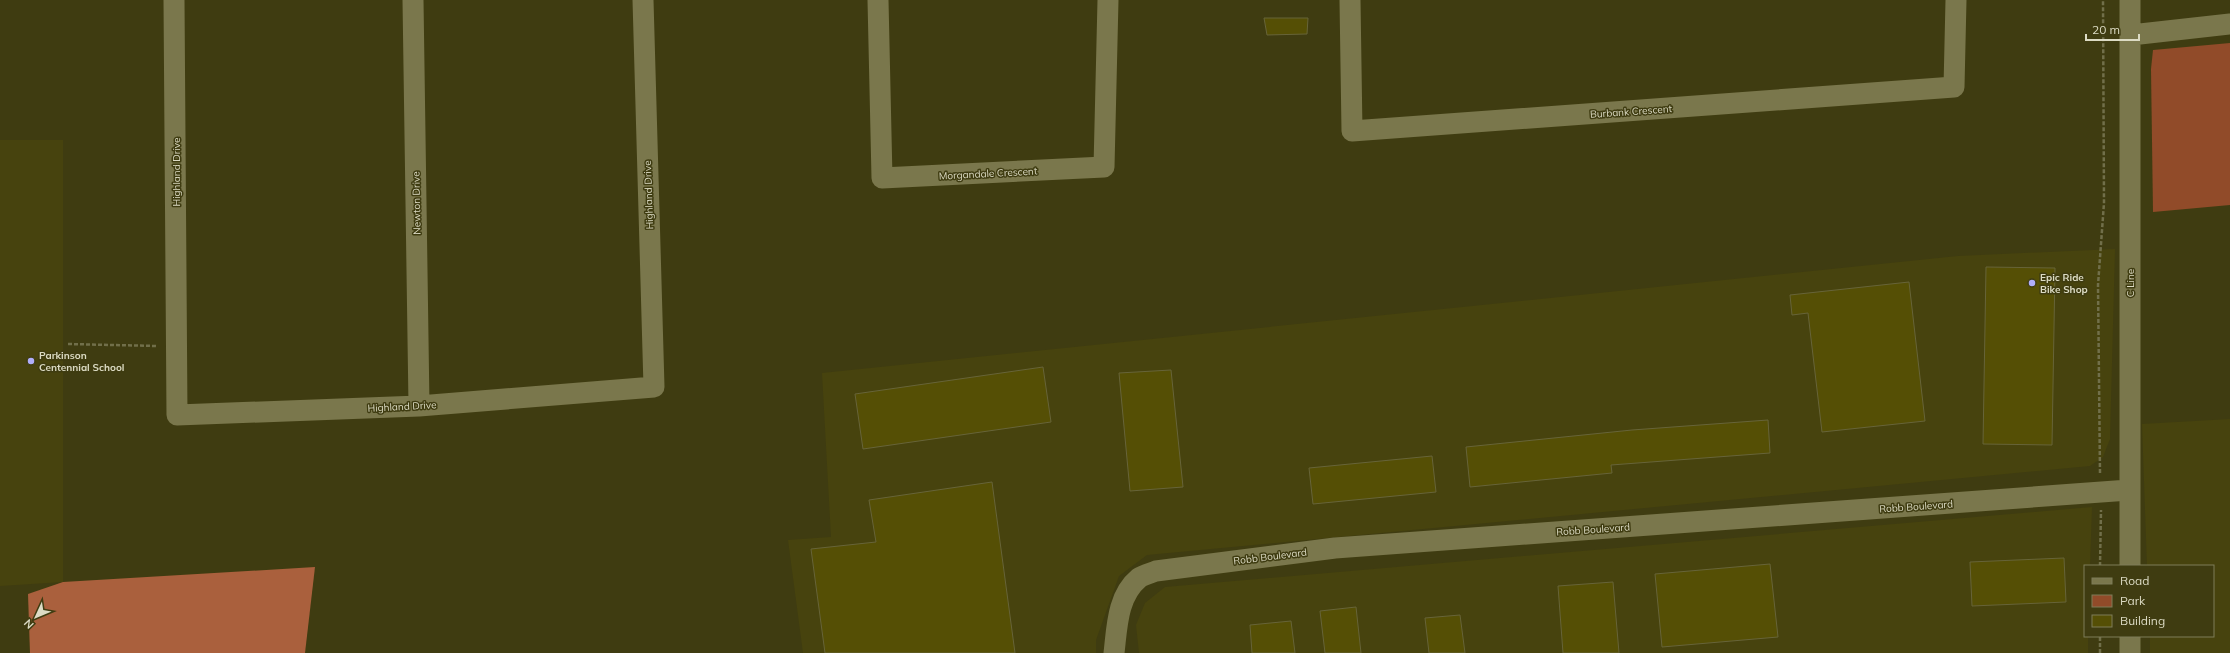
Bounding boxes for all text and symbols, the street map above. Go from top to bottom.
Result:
scale bar [2086,16,2139,42]
text: 20 m [2092,22,2120,37]
street label: Burbank Crescent [1590,102,1673,121]
street label: Highland Drive [170,138,183,206]
street label: Highland Drive [641,160,656,230]
street label: Morgandale Crescent [938,164,1038,183]
street label: Newton Drive [409,171,424,235]
street label: C Line [2124,269,2137,297]
place label: Epic Ride Bike Shop [2040,271,2088,296]
marker: Epic Ride Bike Shop [2027,278,2037,288]
place label: Parkinson Centennial School [39,349,124,374]
marker: Parkinson Centennial School [26,356,36,366]
street label: Highland Drive [367,398,437,415]
street label: Robb Boulevard [1879,497,1953,516]
street label: Robb Boulevard [1556,520,1630,539]
street label: Robb Boulevard [1233,546,1308,567]
legend [2084,565,2214,637]
text: Road [2120,573,2149,588]
text: Park [2120,593,2146,608]
north arrow [16,597,56,637]
text: Building [2120,613,2165,628]
text: N [21,616,37,632]

